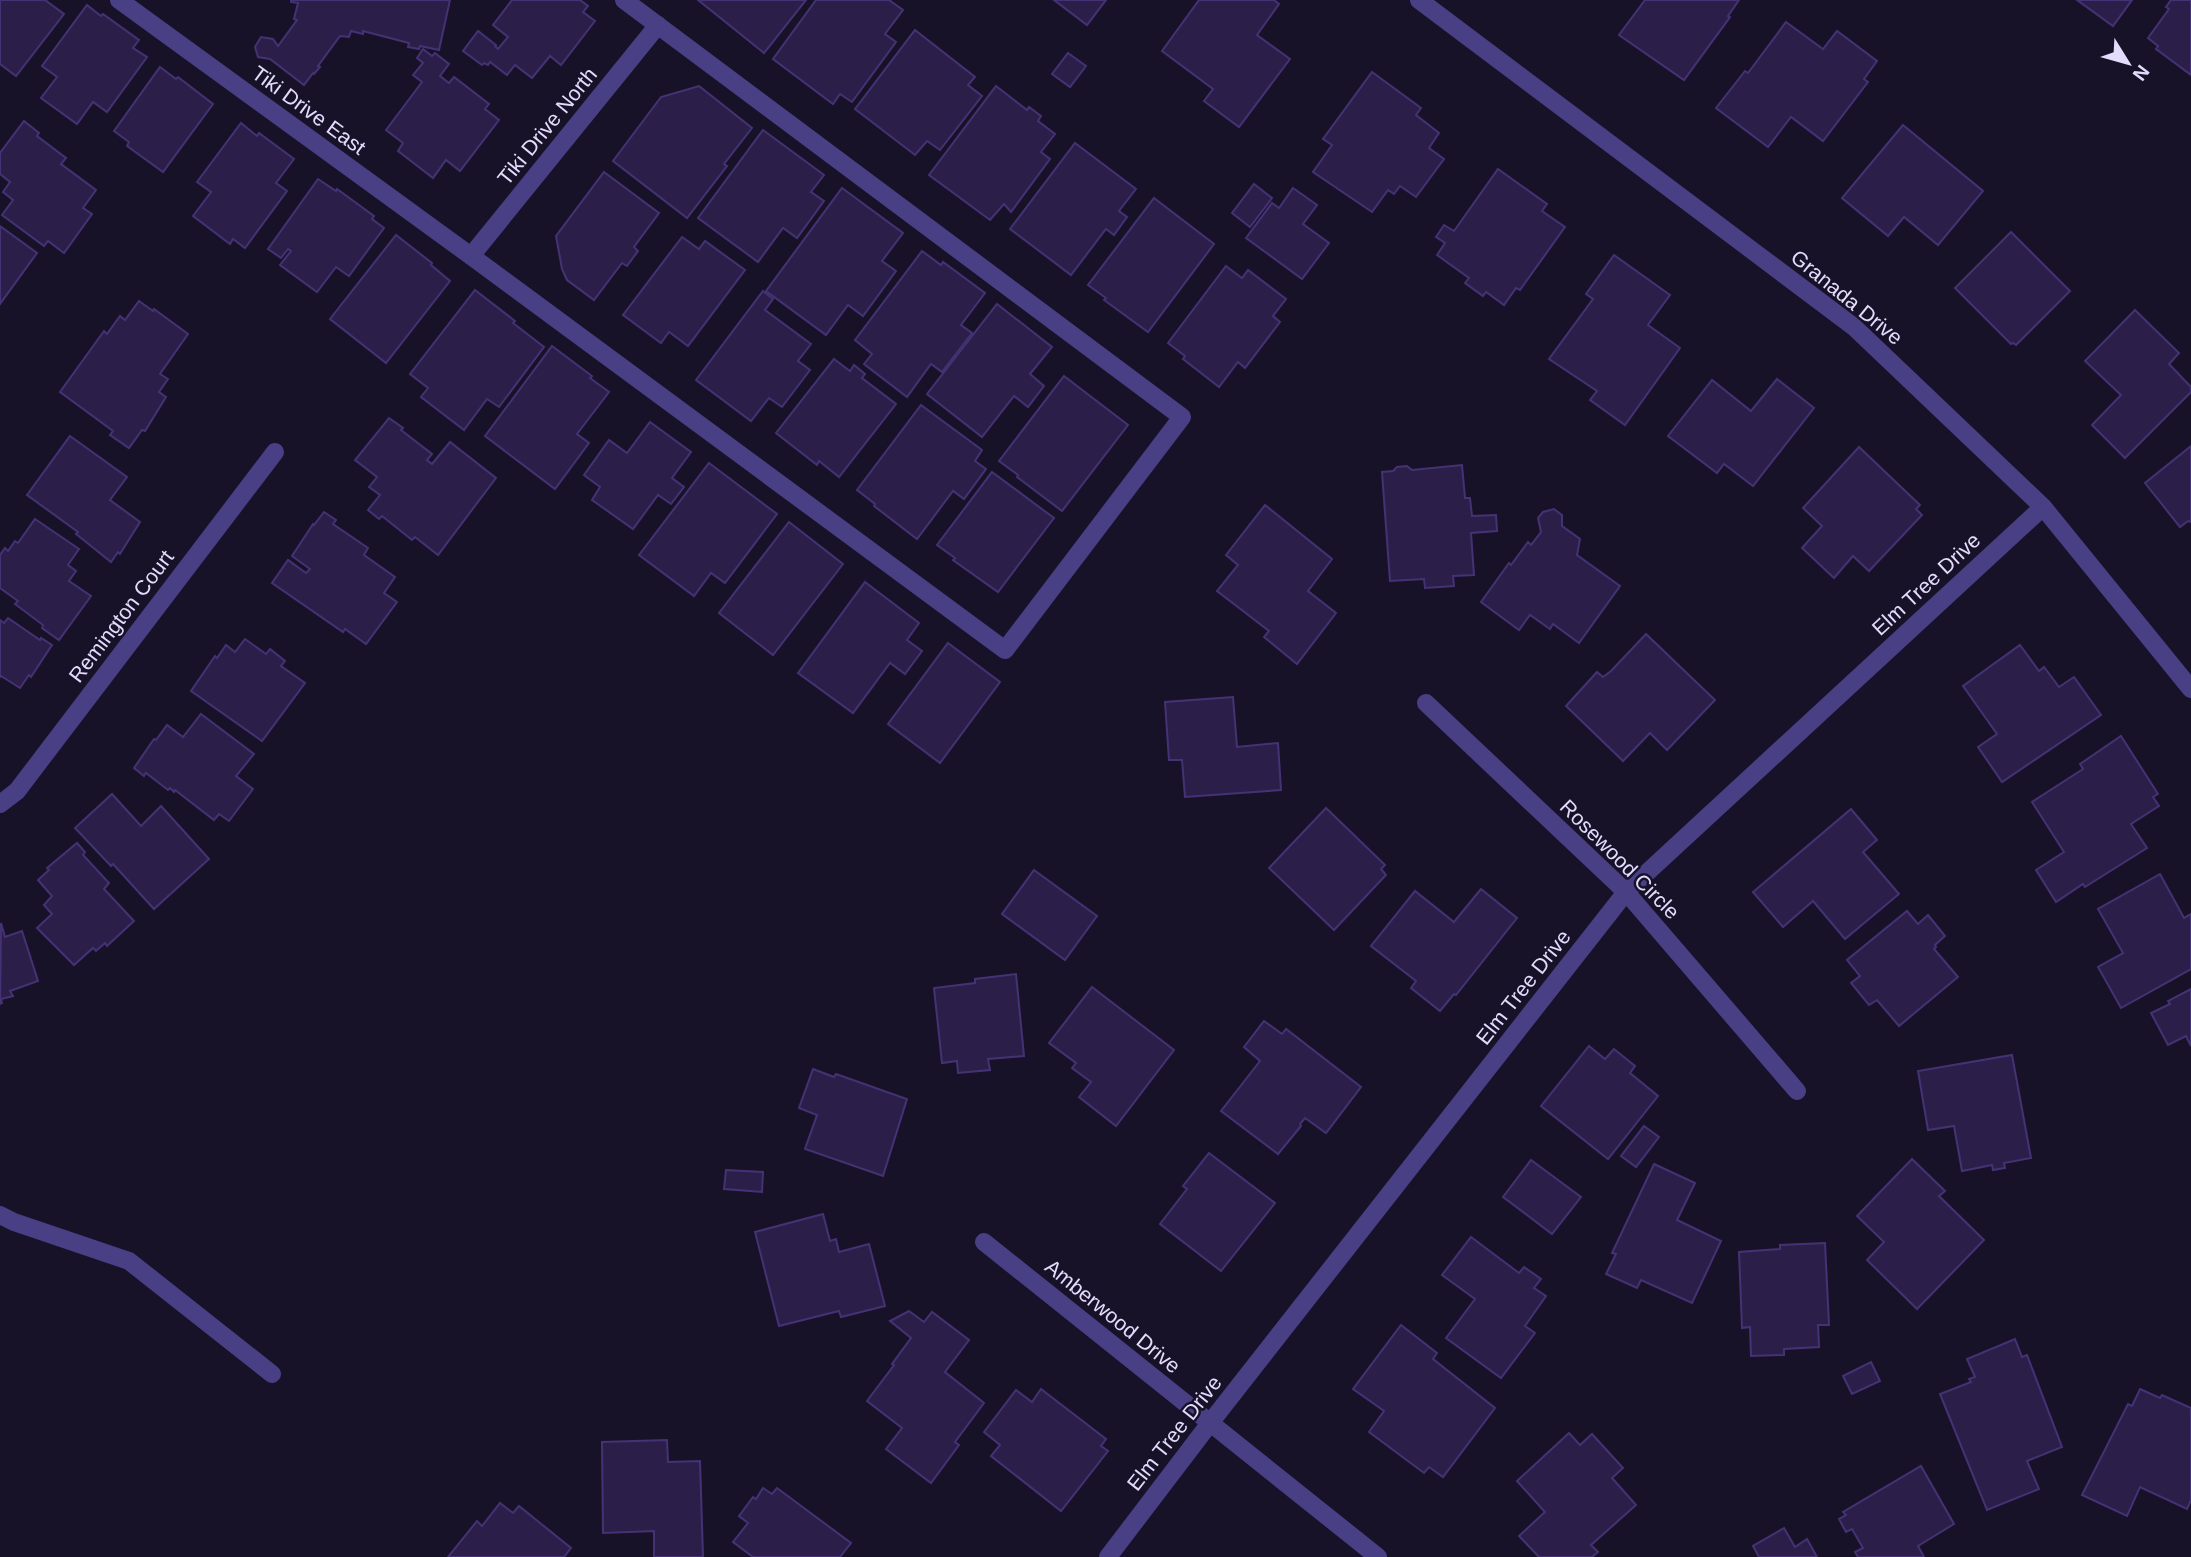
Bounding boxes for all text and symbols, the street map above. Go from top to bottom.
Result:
north arrow [2093,28,2163,98]
street label: Tiki Drive East [248,61,370,159]
text: N [2129,61,2154,85]
street label: Tiki Drive North [493,63,601,189]
street label: Granada Drive [1787,245,1907,349]
street label: Elm Tree Drive [1867,528,1985,640]
street label: Remington Court [64,546,178,686]
street label: Rosewood Circle [1556,795,1684,923]
street label: Elm Tree Drive [1471,925,1575,1049]
street label: Amberwood Drive [1041,1255,1185,1377]
street label: Elm Tree Drive [1122,1371,1226,1495]

